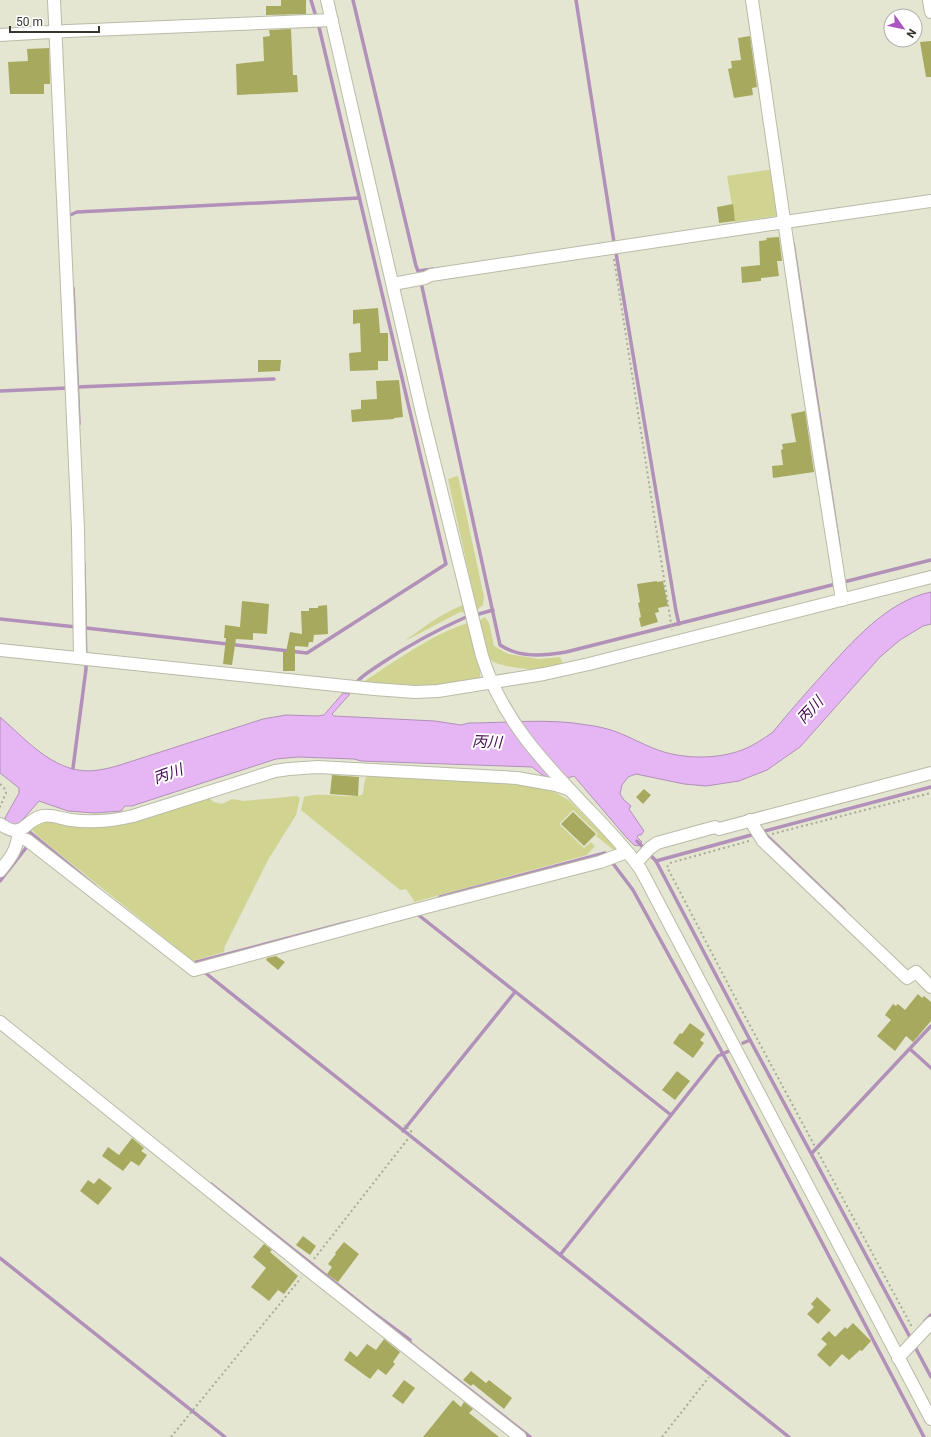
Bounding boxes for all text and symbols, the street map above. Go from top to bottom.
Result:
scale bar [10,8,99,34]
north arrow [883,8,923,48]
text: 50 m [16,15,43,29]
text: N [903,26,919,40]
water label: 丙川 [793,691,828,727]
water label: 丙川 [472,732,504,752]
water label: 丙川 [151,760,187,788]

